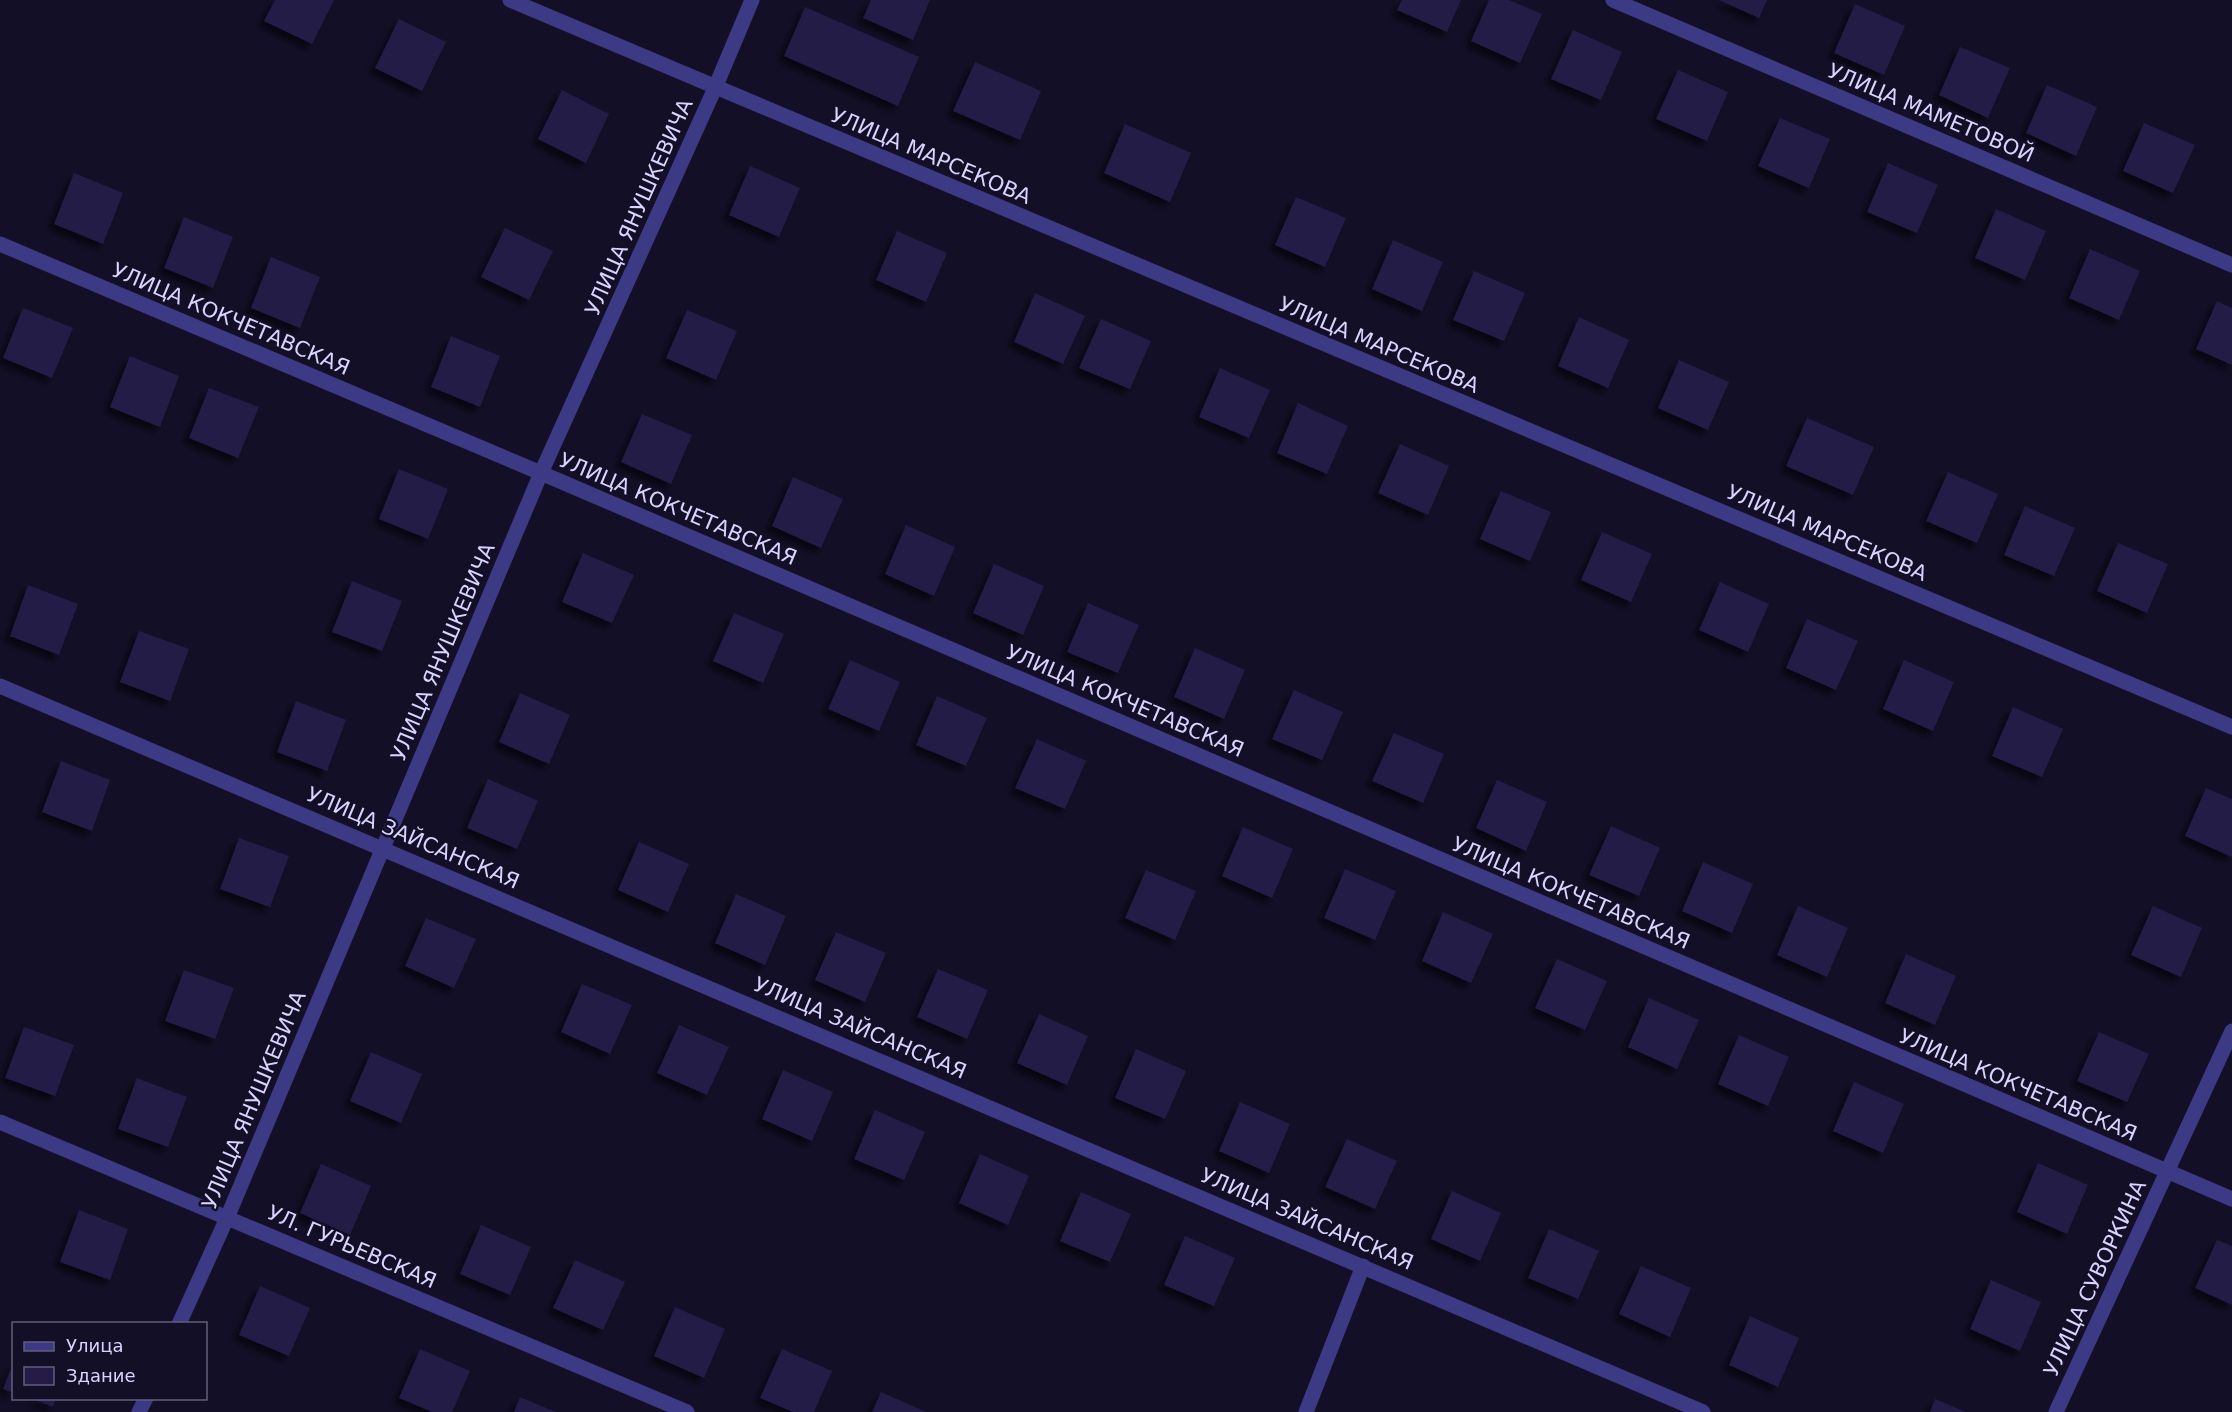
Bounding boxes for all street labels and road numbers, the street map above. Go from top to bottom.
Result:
street label: УЛИЦА МАМЕТОВОЙ [1824,58,2038,167]
street label: УЛИЦА ЯНУШКЕВИЧА [580,95,698,319]
street label: УЛИЦА МАРСЕКОВА [827,103,1035,209]
street label: УЛИЦА КОКЧЕТАВСКАЯ [109,258,353,380]
street label: УЛИЦА МАРСЕКОВА [1275,292,1483,398]
street label: УЛИЦА КОКЧЕТАВСКАЯ [556,448,800,570]
street label: УЛИЦА МАРСЕКОВА [1723,480,1931,586]
street label: УЛИЦА ЯНУШКЕВИЧА [386,539,500,765]
street label: УЛИЦА КОКЧЕТАВСКАЯ [1003,640,1247,762]
street label: УЛИЦА ЗАЙСАНСКАЯ [303,781,523,894]
street label: УЛИЦА КОКЧЕТАВСКАЯ [1449,832,1693,954]
street label: УЛИЦА ЗАЙСАНСКАЯ [750,971,970,1084]
street label: УЛИЦА ЯНУШКЕВИЧА [197,987,311,1213]
street label: УЛИЦА КОКЧЕТАВСКАЯ [1896,1024,2140,1146]
street label: УЛИЦА ЗАЙСАНСКАЯ [1197,1162,1417,1275]
street label: УЛИЦА СУВОРКИНА [2039,1176,2151,1380]
street label: УЛ. ГУРЬЕВСКАЯ [264,1201,440,1293]

